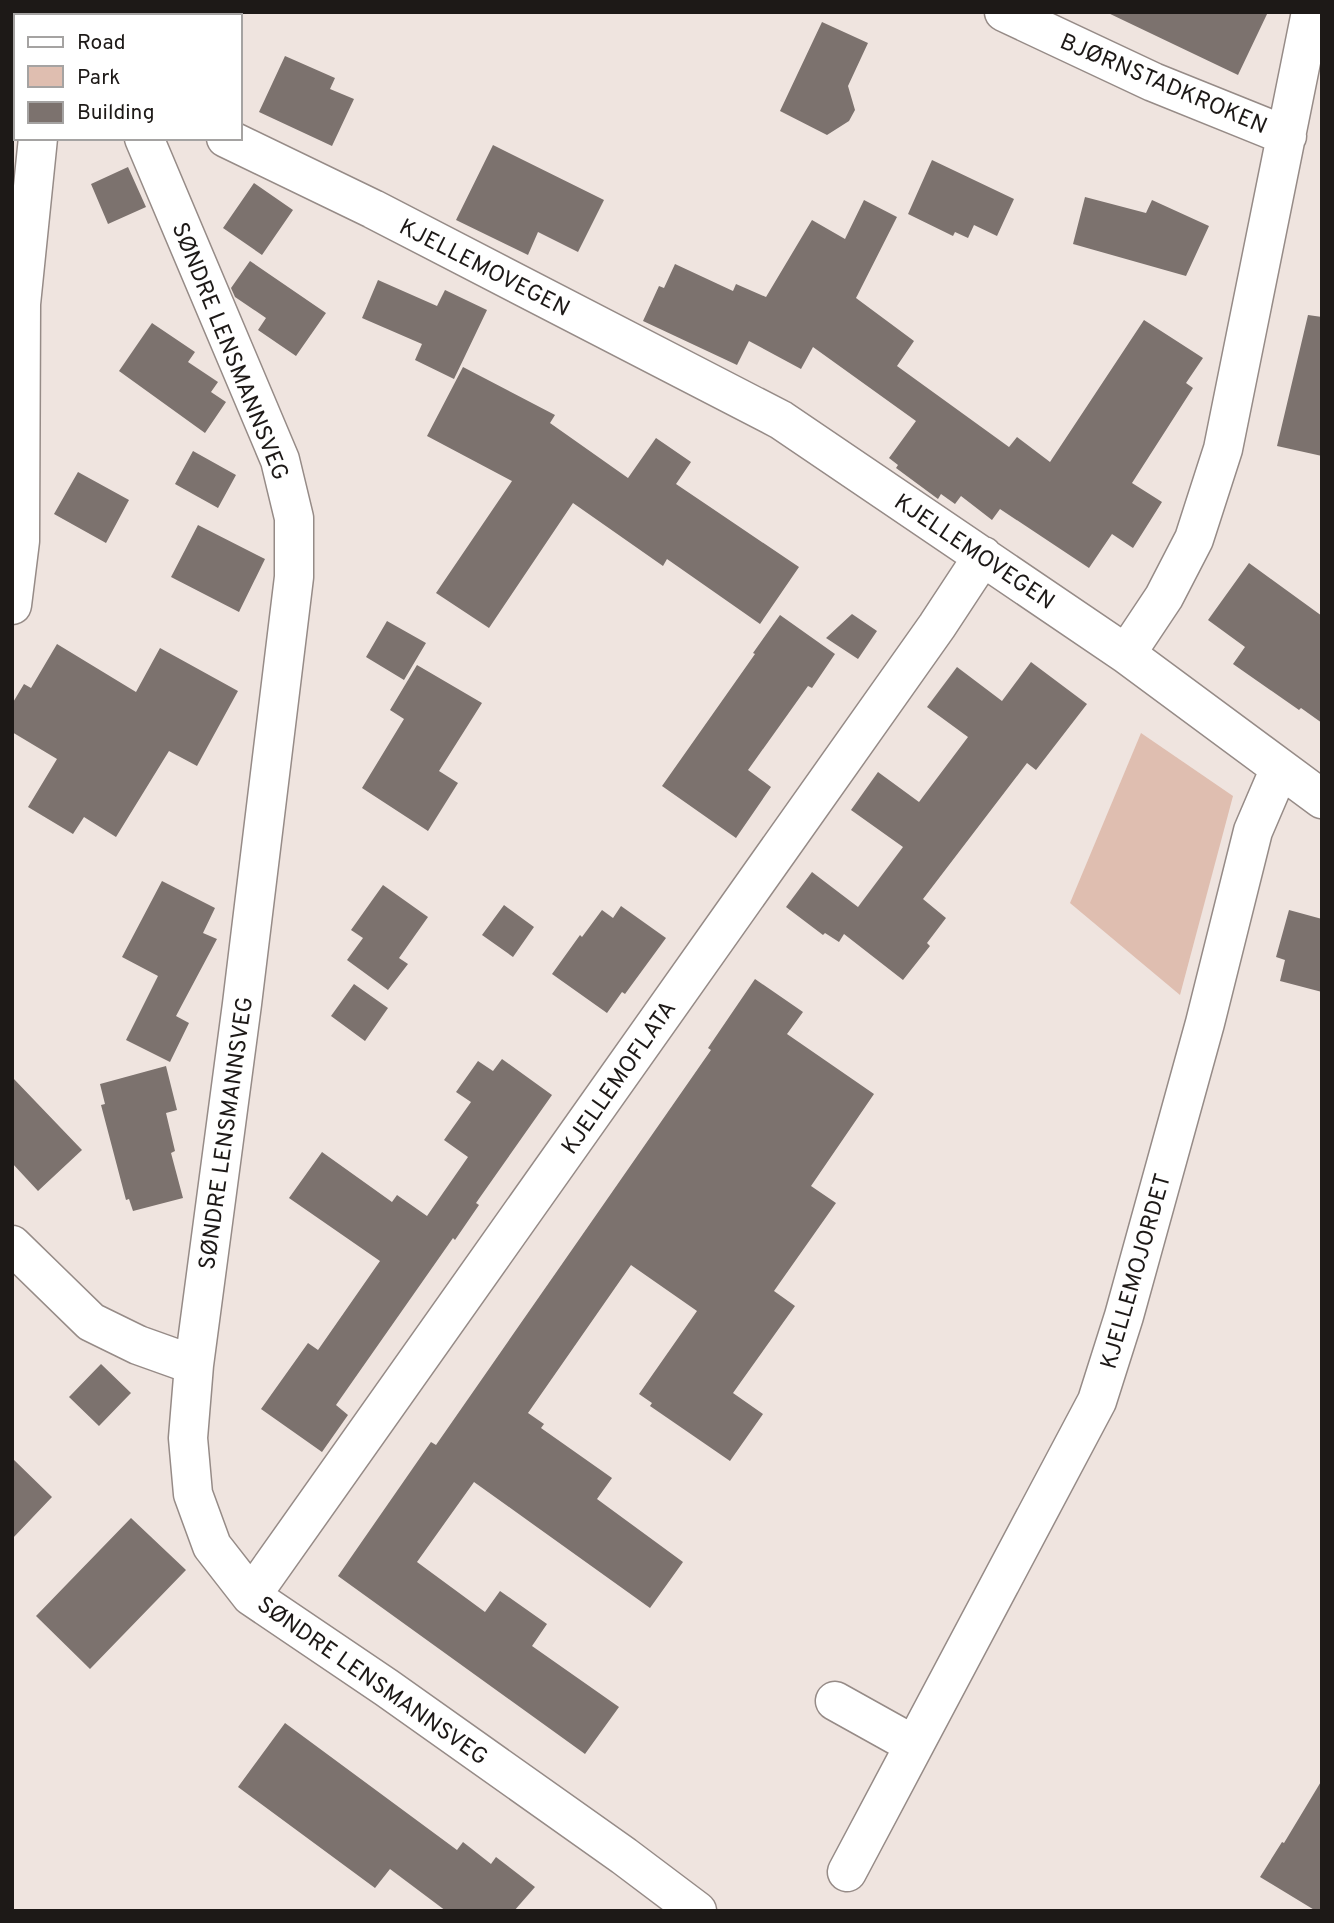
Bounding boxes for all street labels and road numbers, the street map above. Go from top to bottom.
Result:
street label: BJØRNSTADKROKEN [1055,28,1271,142]
street label: KJELLEMOVEGEN [394,214,574,325]
street label: SØNDRE LENSMANNSVEG [164,219,294,485]
street label: KJELLEMOVEGEN [888,489,1059,618]
street label: SØNDRE LENSMANNSVEG [194,995,261,1272]
street label: KJELLEMOFLATA [556,996,684,1161]
street label: KJELLEMOJORDET [1096,1171,1179,1373]
street label: SØNDRE LENSMANNSVEG [250,1591,493,1773]

